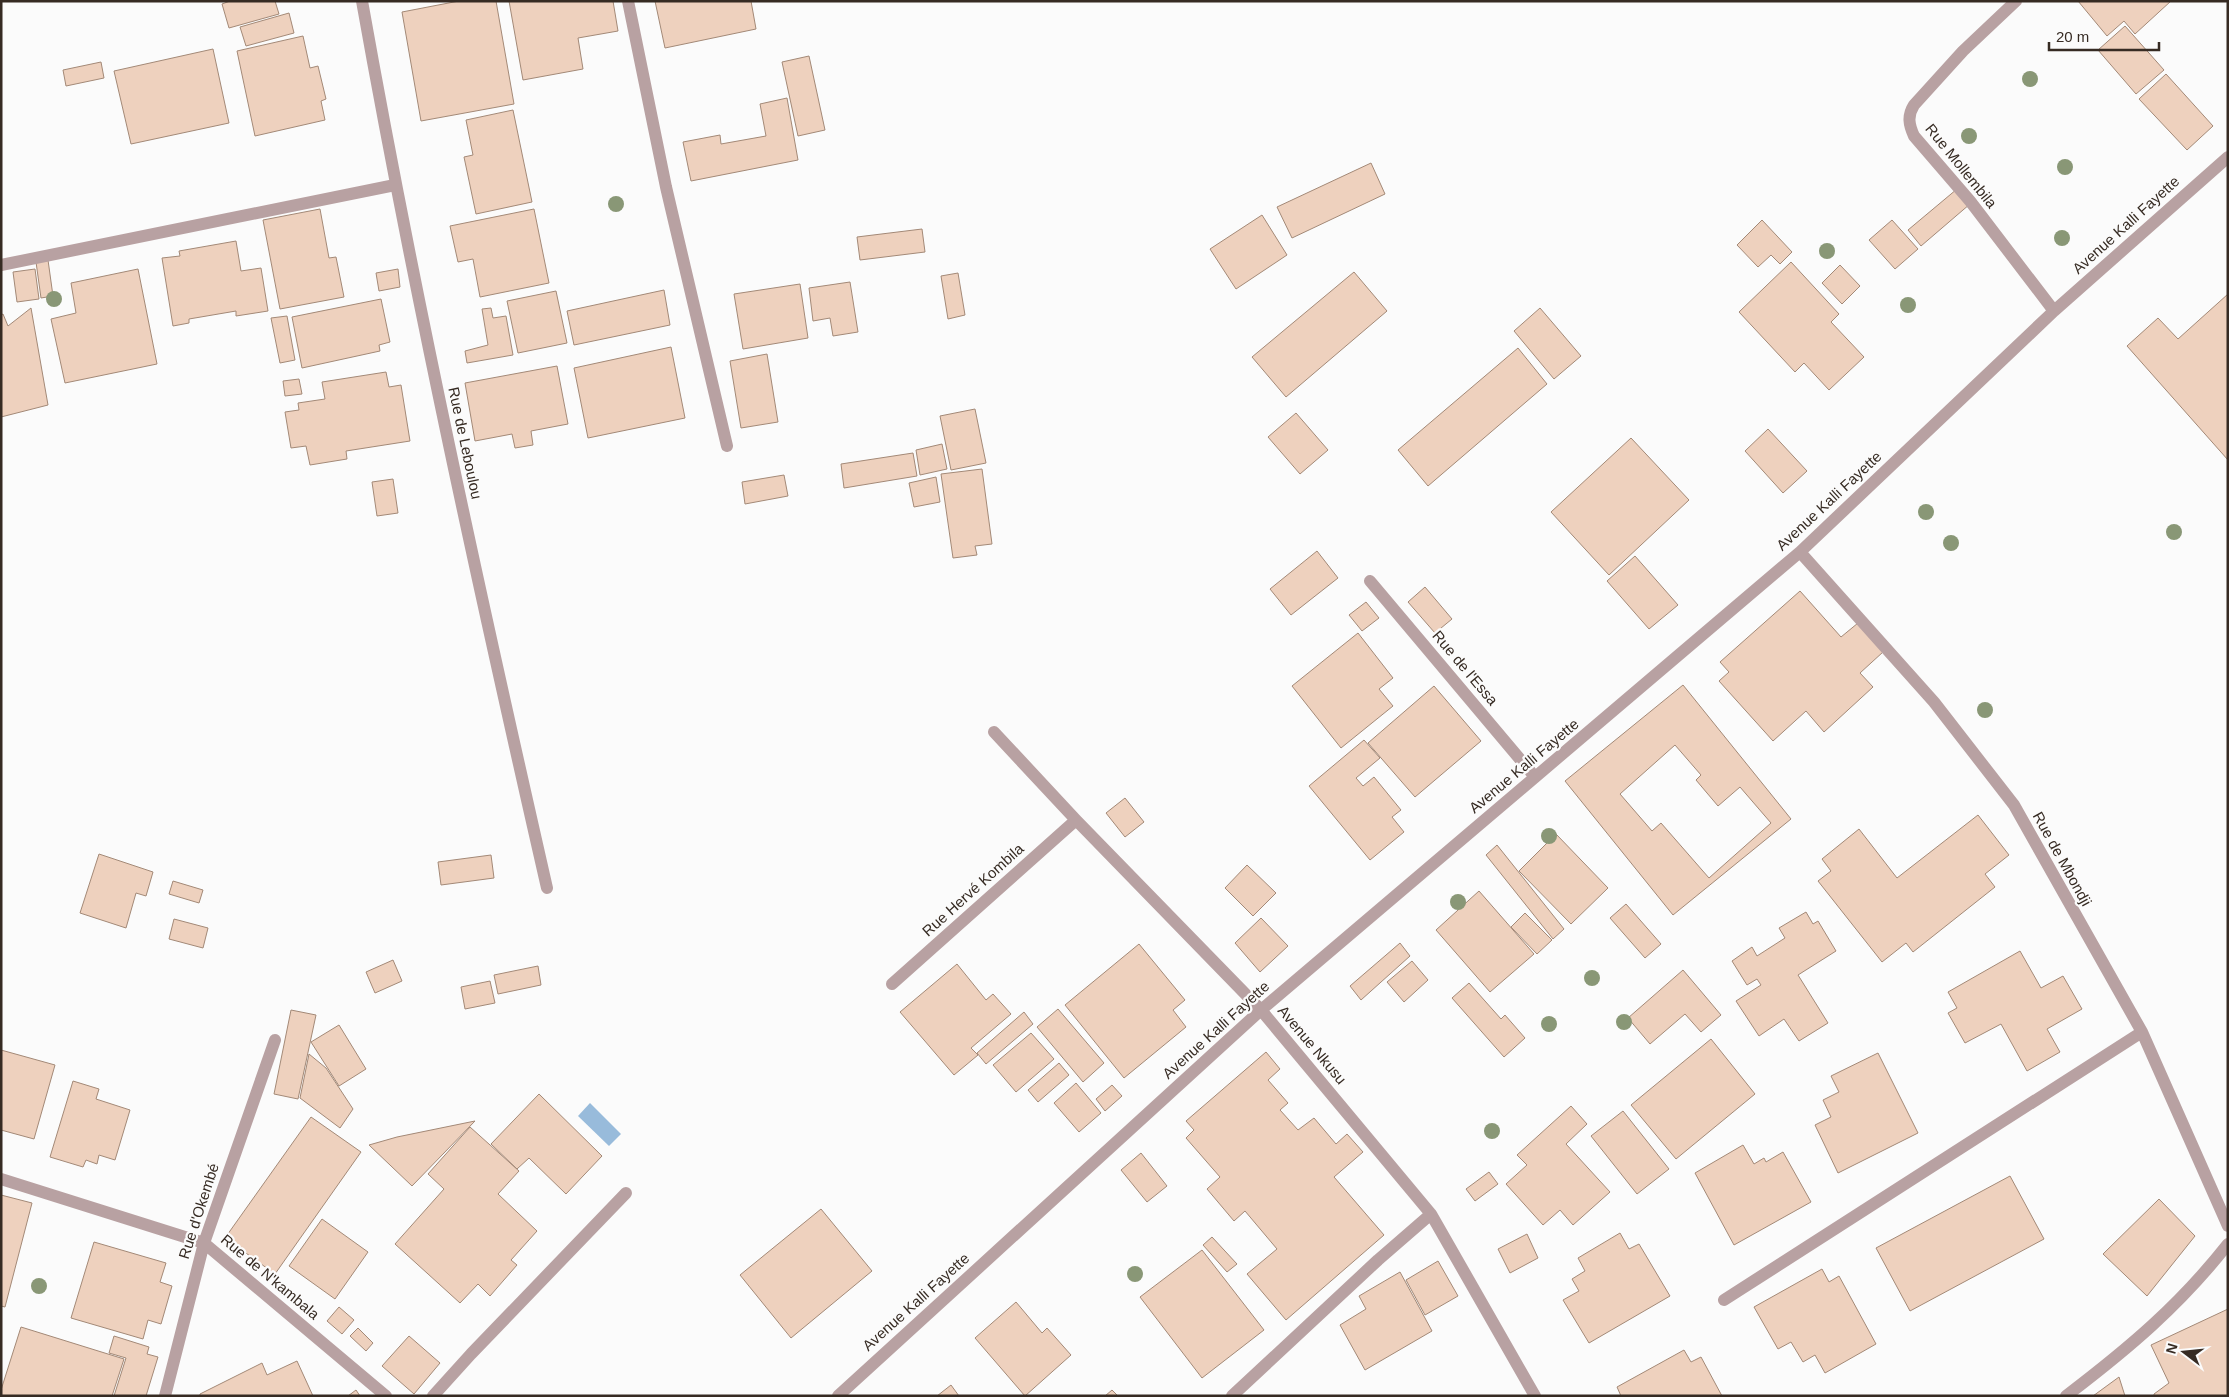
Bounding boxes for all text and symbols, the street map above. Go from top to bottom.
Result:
scale bar [2049,20,2159,52]
text: 20 m [2056,28,2089,45]
street label: Rue Mollembila [1922,120,2001,212]
street label: Avenue Kalli Fayette [2069,172,2182,277]
street label: Rue de Leboulou [445,385,486,501]
street label: Avenue Kalli Fayette [1773,448,1885,554]
street label: Rue de l'Essa [1429,627,1502,709]
street label: Avenue Kalli Fayette [1466,715,1582,816]
street label: Rue de Mbondji [2030,809,2095,909]
street label: Rue Hervé Kombila [919,839,1027,939]
street label: Avenue Kalli Fayette [1159,977,1272,1082]
street label: Avenue Nkusu [1275,1002,1350,1087]
street label: Rue d'Okembé [175,1161,222,1261]
street label: Rue de N'kambala [218,1231,323,1323]
street label: Avenue Kalli Fayette [859,1249,972,1354]
north arrow [2159,1327,2209,1377]
text: N [2162,1341,2181,1355]

